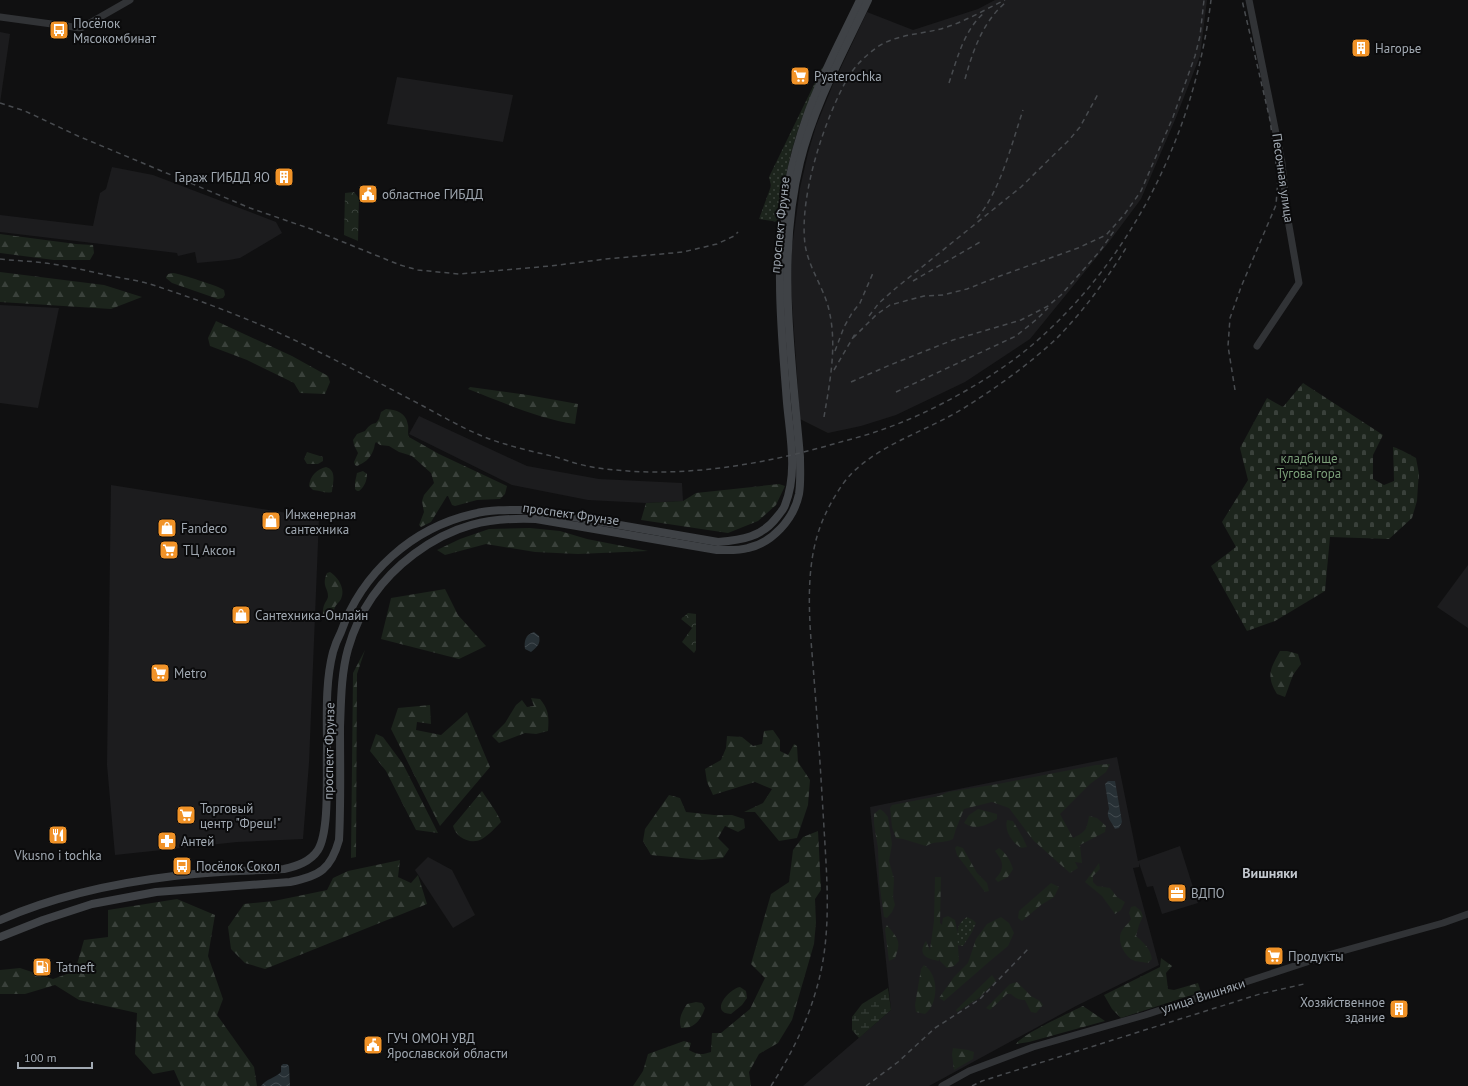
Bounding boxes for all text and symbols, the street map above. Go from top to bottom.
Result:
place label: Посёлок Мясокомбинат [73,15,157,47]
bus stop icon: Посёлок Мясокомбинат [48,19,70,41]
building icon: Нагорье [1350,37,1372,59]
place label: Нагорье [1375,40,1421,57]
supermarket icon: Pyaterochka [789,65,811,87]
place label: Pyaterochka [814,68,882,85]
street label: Песочная улица [1268,132,1298,224]
building icon: Гараж ГИБДД ЯО [273,166,295,188]
place label: Гараж ГИБДД ЯО [175,169,270,186]
street label: проспект Фрунзе [766,176,794,274]
public building icon: областное ГИБДД [357,183,379,205]
place label: областное ГИБДД [382,186,483,203]
park label: кладбище Тугова гора [1277,450,1341,482]
street label: проспект Фрунзе [522,499,620,529]
place label: Инженерная сантехника [285,506,356,538]
shop icon: Инженерная сантехника [260,510,282,532]
shop icon: Fandeco [156,517,178,539]
place label: Fandeco [181,520,227,537]
supermarket icon: ТЦ Аксон [158,539,180,561]
place label: ТЦ Аксон [183,542,235,559]
shop icon: Сантехника-Онлайн [230,604,252,626]
place label: Сантехника-Онлайн [255,607,368,624]
supermarket icon: Metro [149,662,171,684]
place label: Metro [174,665,207,682]
street label: проспект Фрунзе [320,702,338,800]
place label: Торговый центр "Фреш!" [200,800,281,832]
supermarket icon: Торговый центр "Фреш!" [175,804,197,826]
restaurant icon: Vkusno i tochka [47,824,69,846]
pharmacy icon: Антей [156,830,178,852]
place label: Антей [181,833,214,850]
place label: Vkusno i tochka [13,847,102,864]
bus stop icon: Посёлок Сокол [171,855,193,877]
place label: Посёлок Сокол [196,858,280,875]
district label: Вишняки [1242,864,1298,882]
office icon: ВДПО [1166,882,1188,904]
place label: ВДПО [1191,885,1225,902]
supermarket icon: Продукты [1263,945,1285,967]
place label: Продукты [1288,948,1344,965]
fuel station icon: Tatneft [31,956,53,978]
place label: Tatneft [56,959,95,976]
street label: улица Вишняки [1159,974,1247,1018]
place label: Хозяйственное здание [1300,994,1385,1026]
building icon: Хозяйственное здание [1388,998,1410,1020]
place label: ГУЧ ОМОН УВД Ярославской области [387,1030,508,1062]
public building icon: ГУЧ ОМОН УВД Ярославской области [362,1034,384,1056]
scale bar [18,1044,92,1070]
text: 100 m [24,1050,57,1065]

